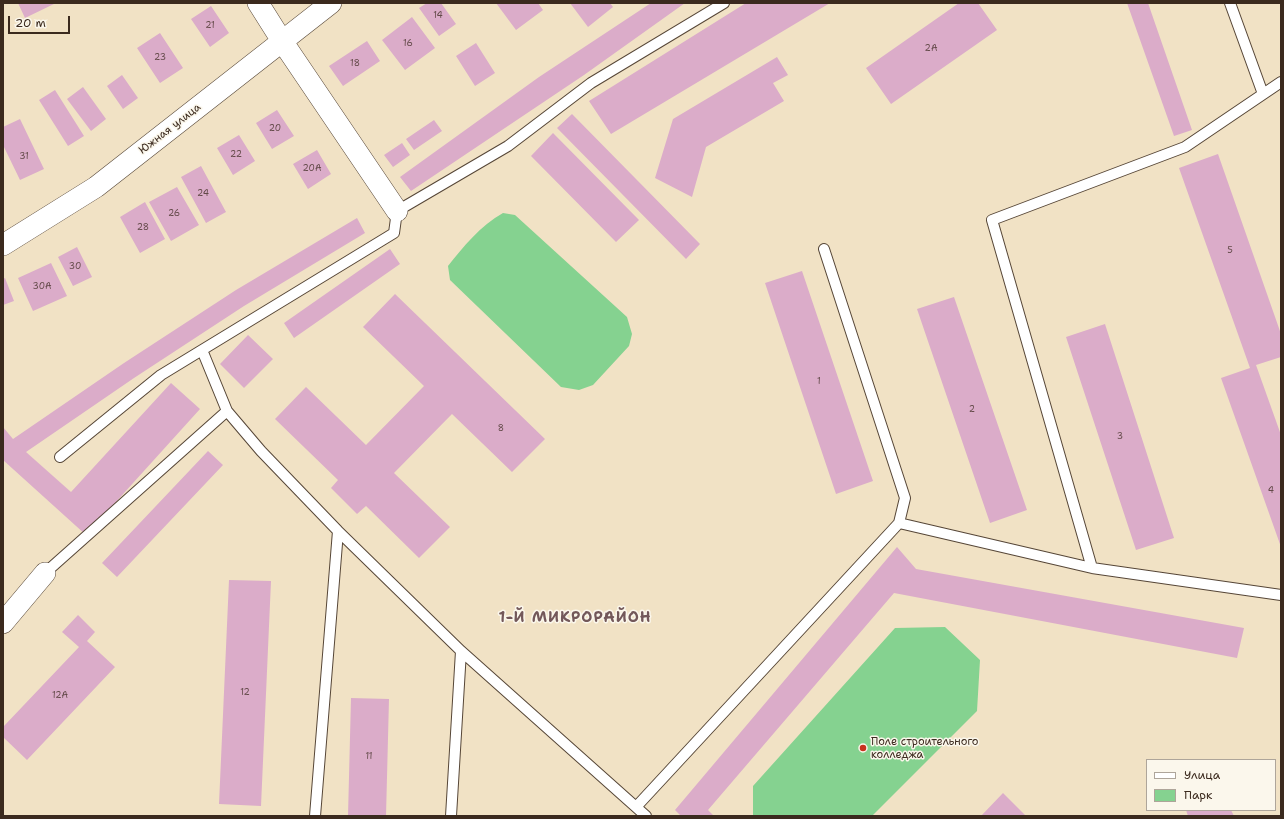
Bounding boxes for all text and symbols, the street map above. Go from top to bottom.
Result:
scale bar [10,8,72,34]
house number: 14 [433,11,443,21]
text: 20 m [15,15,46,31]
house number: 21 [205,21,215,31]
house number: 16 [403,39,413,49]
house number: 2А [925,44,937,54]
house number: 23 [154,53,166,63]
house number: 18 [350,59,360,69]
street label: Южная улица [136,101,204,157]
house number: 20 [269,124,281,134]
house number: 22 [230,150,242,160]
house number: 31 [19,152,29,162]
house number: 20А [303,164,321,174]
house number: 24 [197,189,209,199]
house number: 26 [168,209,180,219]
house number: 28 [137,223,149,233]
house number: 5 [1227,246,1233,256]
house number: 30 [69,262,81,272]
house number: 30А [33,282,51,292]
house number: 1 [817,377,821,387]
house number: 2 [969,405,975,415]
house number: 8 [498,424,504,434]
house number: 3 [1117,432,1123,442]
house number: 4 [1268,486,1274,496]
district label: 1-Й МИКРОРАЙОН [498,609,652,627]
house number: 12 [240,688,250,698]
house number: 12А [52,691,68,701]
place label: Поле строительного колледжа [871,735,978,761]
marker: Поле строительного колледжа [858,743,868,753]
house number: 11 [365,752,373,762]
legend [1146,759,1276,811]
text: Улица [1184,767,1220,783]
text: Парк [1184,787,1212,803]

